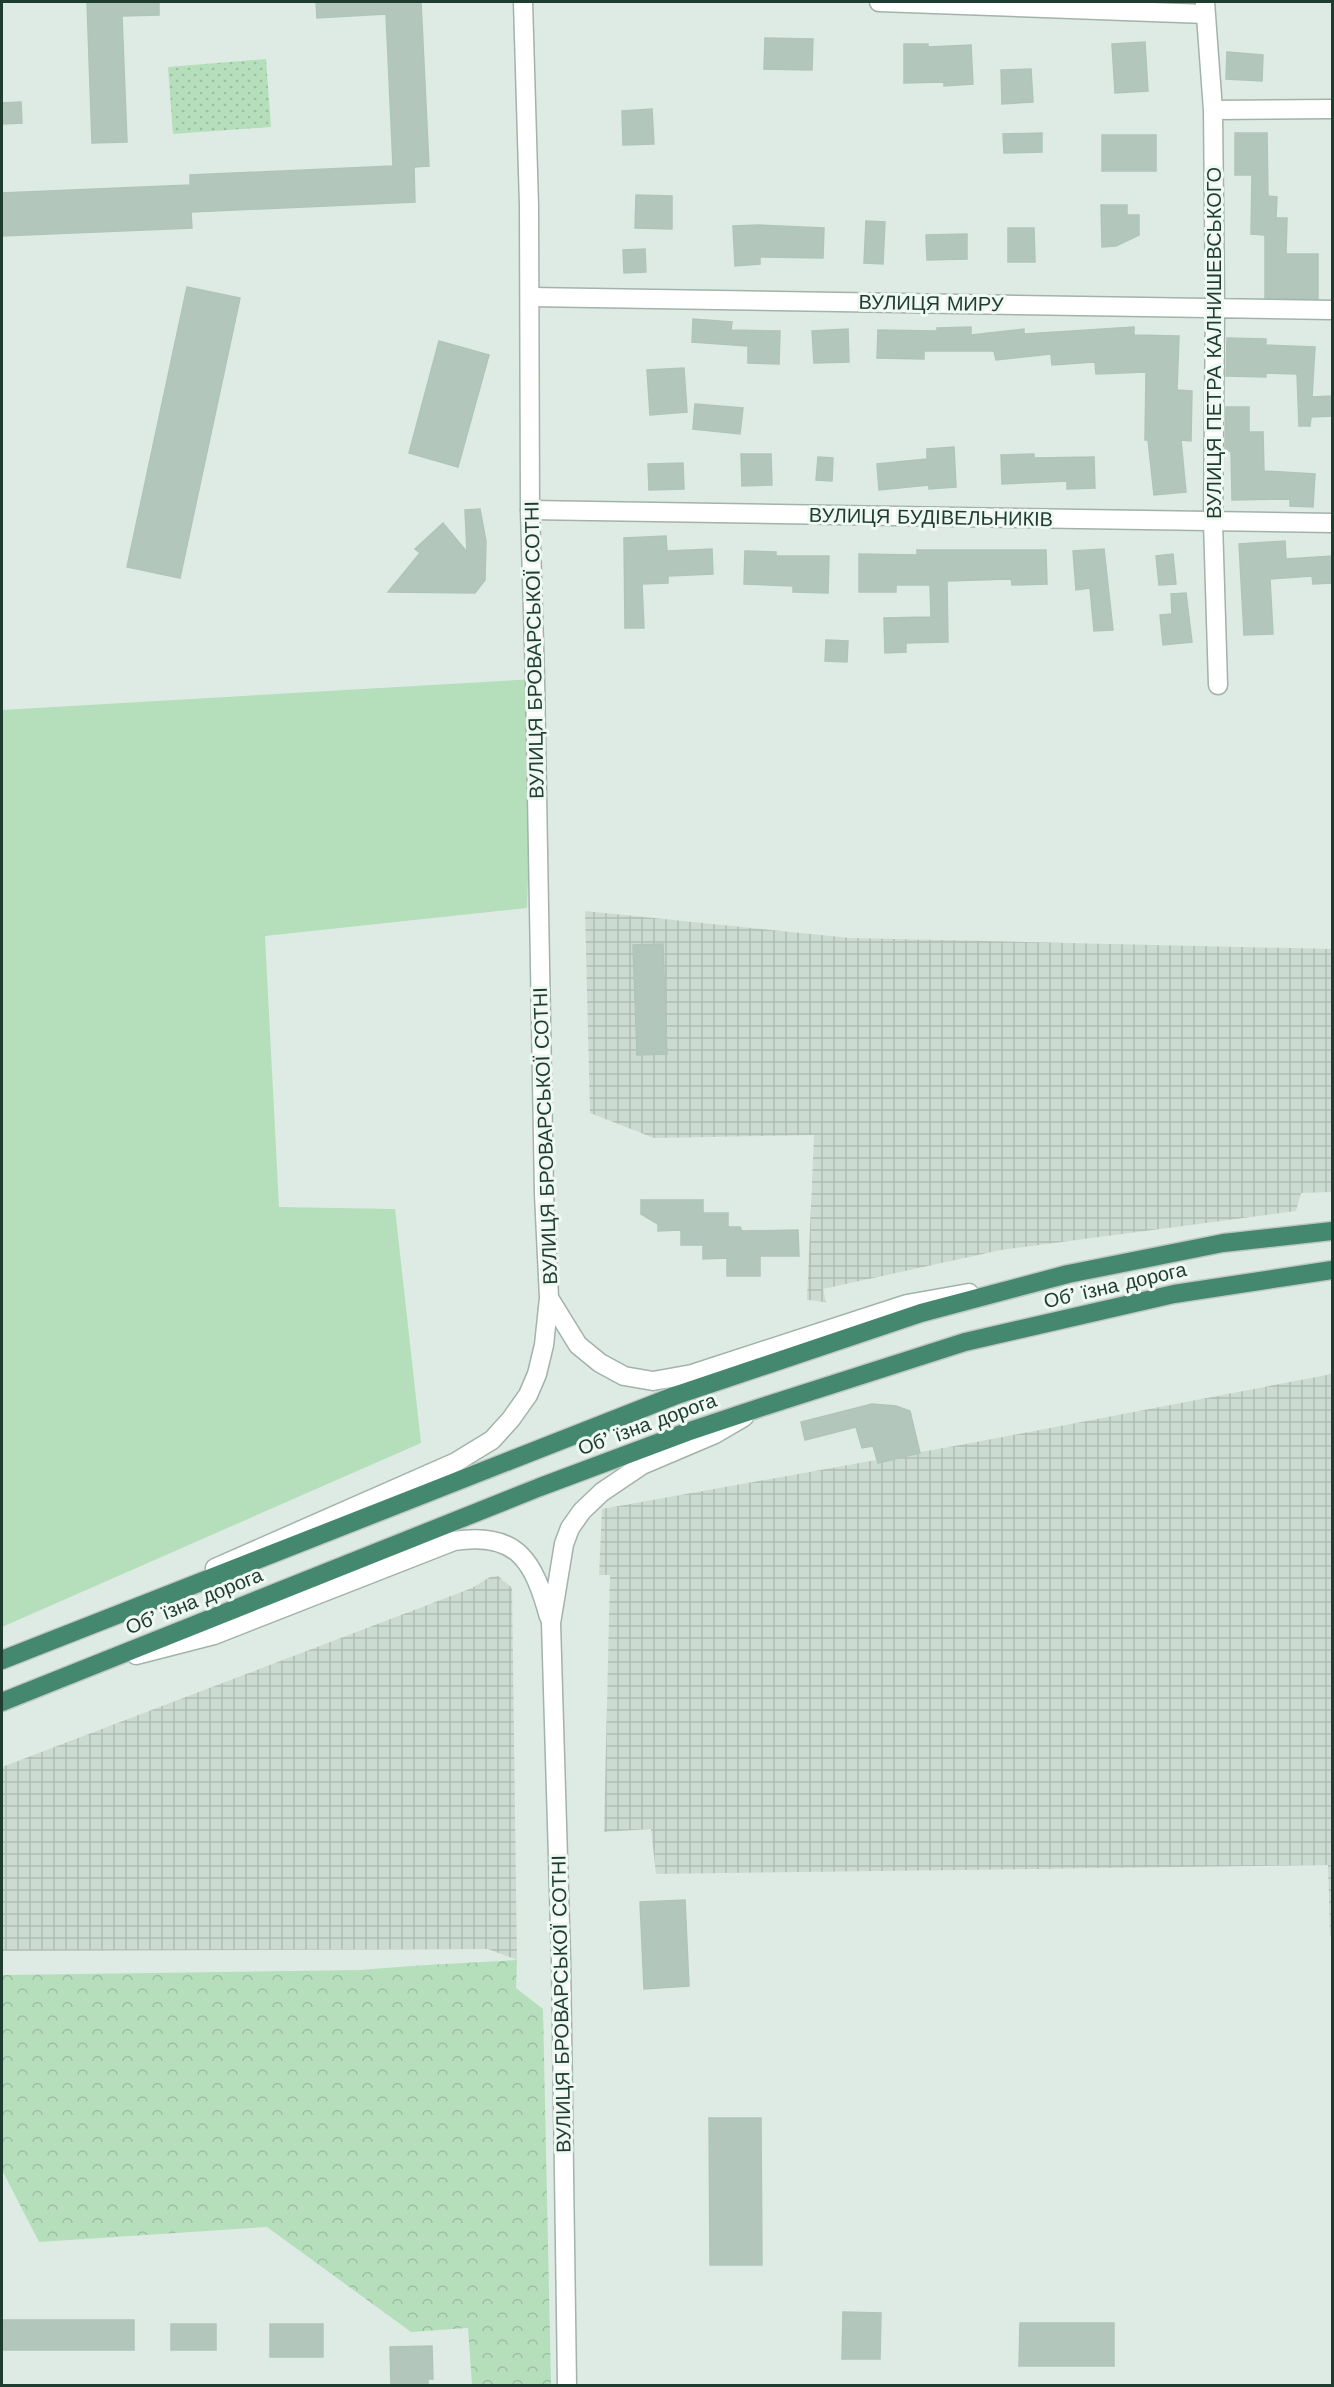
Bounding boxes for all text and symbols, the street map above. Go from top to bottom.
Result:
street label: ВУЛИЦЯ ПЕТРА КАЛНИШЕВСЬКОГО [1202,167,1226,519]
street label: ВУЛИЦЯ МИРУ [858,290,1004,316]
street label: ВУЛИЦЯ БРОВАРСЬКОЇ СОТНІ [519,501,549,799]
street label: ВУЛИЦЯ БУДІВЕЛЬНИКІВ [809,503,1053,531]
street label: ВУЛИЦЯ БРОВАРСЬКОЇ СОТНІ [528,987,562,1285]
street label: Обʼїзна дорога [1041,1257,1190,1313]
street label: Обʼїзна дорога [574,1388,720,1460]
street label: Обʼїзна дорога [122,1562,267,1639]
street label: ВУЛИЦЯ БРОВАРСЬКОЇ СОТНІ [546,1855,576,2153]

